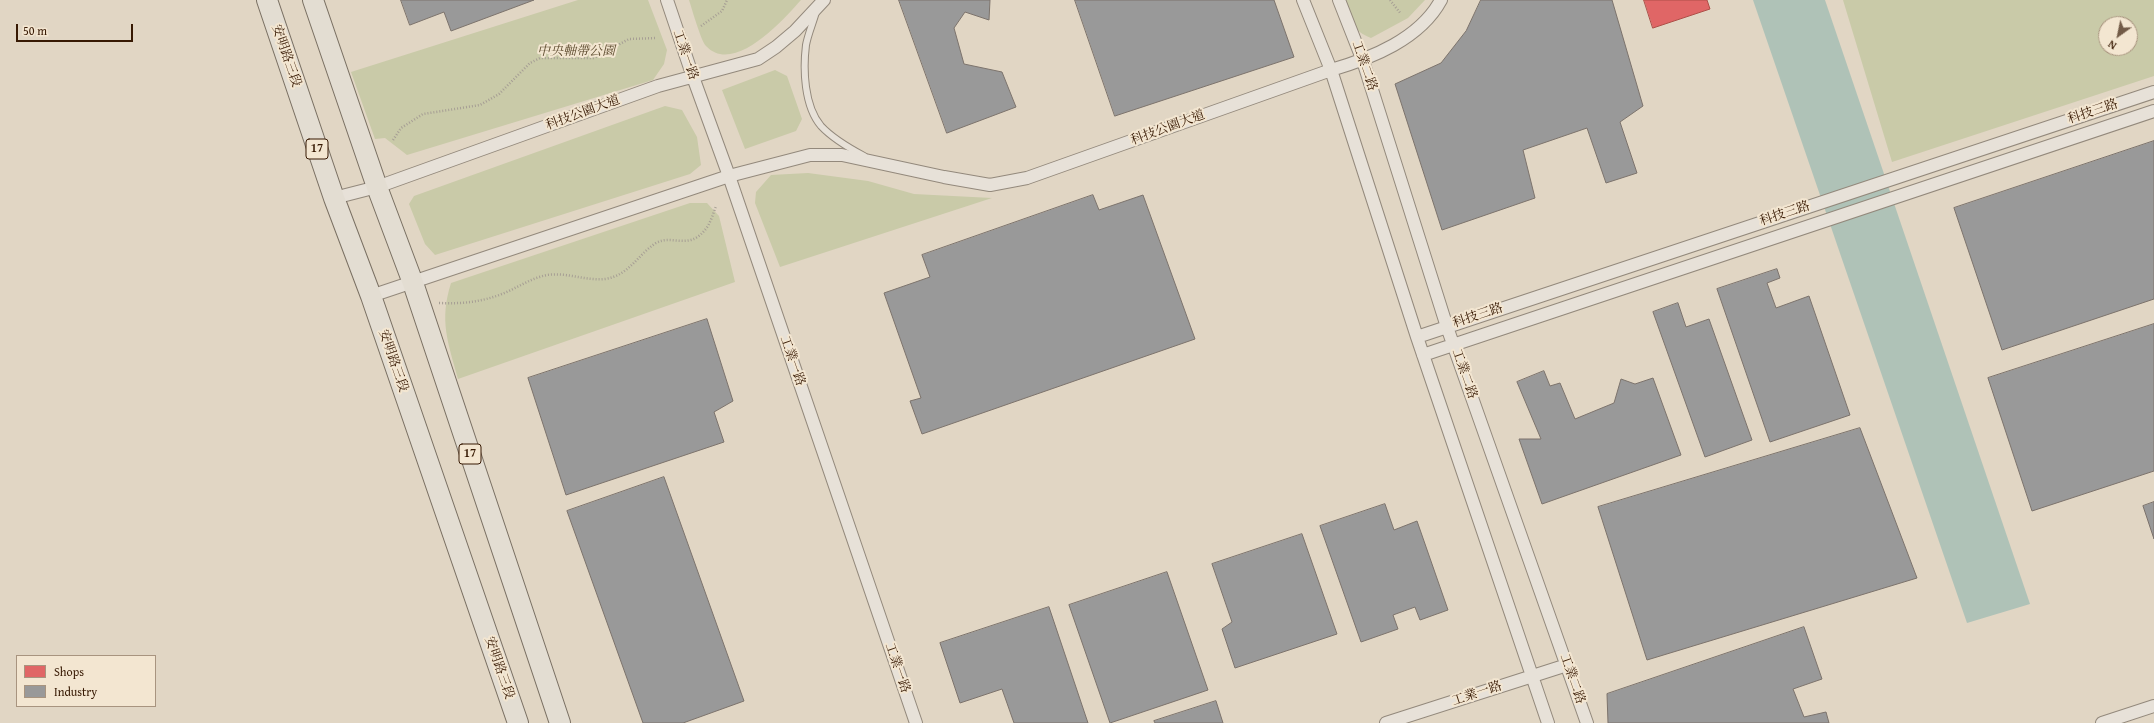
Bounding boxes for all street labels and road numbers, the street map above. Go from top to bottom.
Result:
street label: 安明路三段 [268,23,304,89]
street label: 工業一路 [669,28,701,82]
street label: 工業二路 [1348,39,1380,93]
street label: 科技公園大道 [544,92,622,134]
street label: 科技三路 [2066,97,2120,127]
street label: 科技公園大道 [1129,107,1207,149]
road number: 17 [306,139,328,159]
street label: 科技三路 [1758,199,1812,229]
street label: 科技三路 [1451,301,1505,331]
street label: 安明路三段 [375,328,411,394]
street label: 工業一路 [776,334,808,388]
street label: 工業二路 [1448,347,1480,401]
road number: 17 [459,444,481,464]
street label: 安明路三段 [481,635,517,701]
street label: 工業一路 [881,641,913,695]
street label: 工業二路 [1556,652,1588,706]
street label: 工業一路 [1450,679,1504,709]

